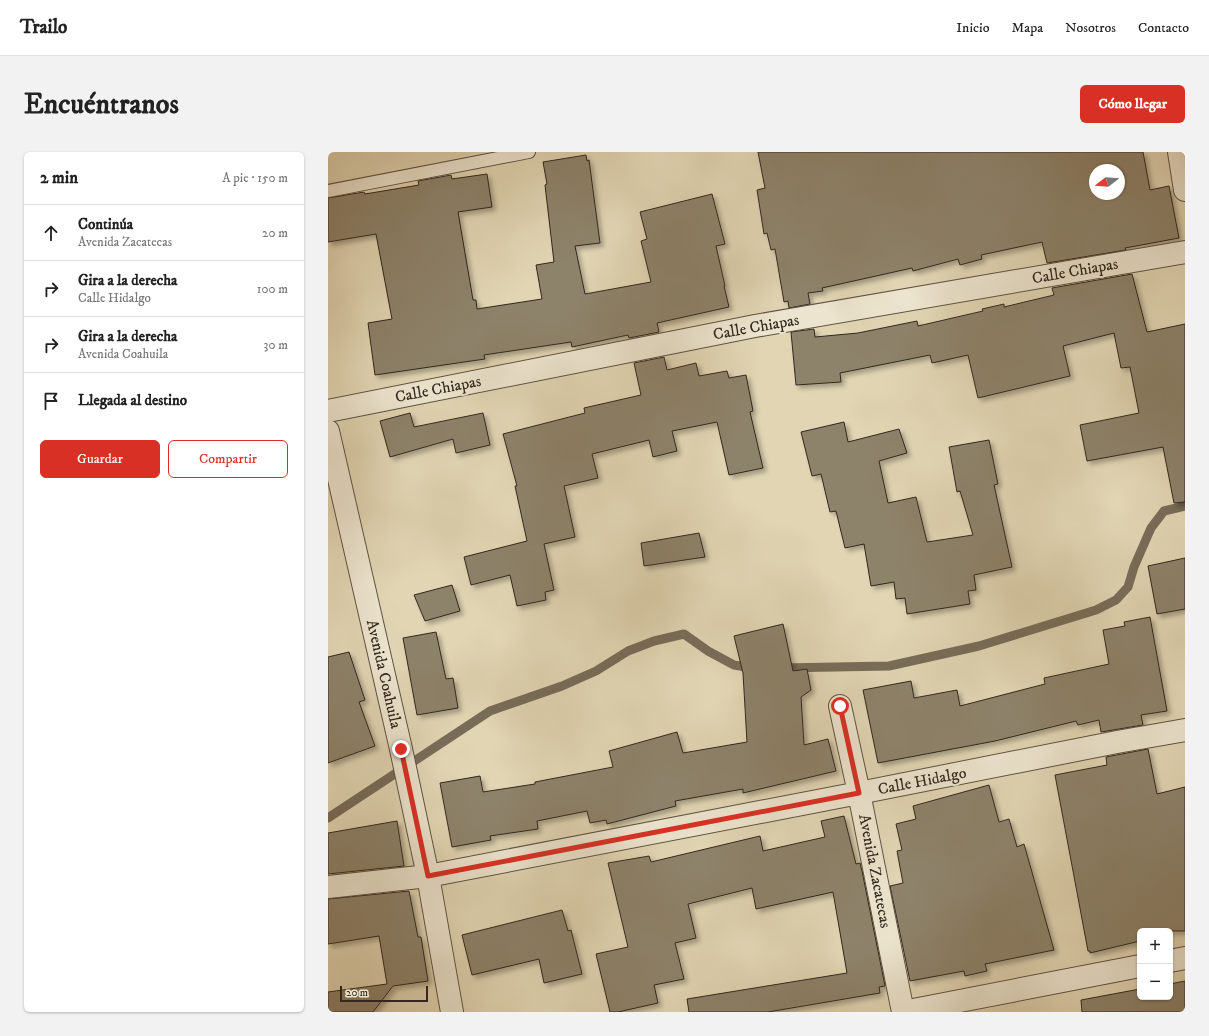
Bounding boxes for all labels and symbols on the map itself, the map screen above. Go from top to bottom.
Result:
north arrow [1089,164,1125,200]
street label: Calle Chiapas [1030,254,1120,288]
street label: Calle Chiapas [711,310,801,344]
street label: Calle Chiapas [393,371,483,407]
street label: Avenida Coahuila [362,618,406,731]
route start [831,697,849,715]
route end [392,740,410,758]
street label: Calle Hidalgo [876,763,968,799]
street label: Avenida Zacatecas [854,812,896,930]
scale bar [340,984,428,1003]

